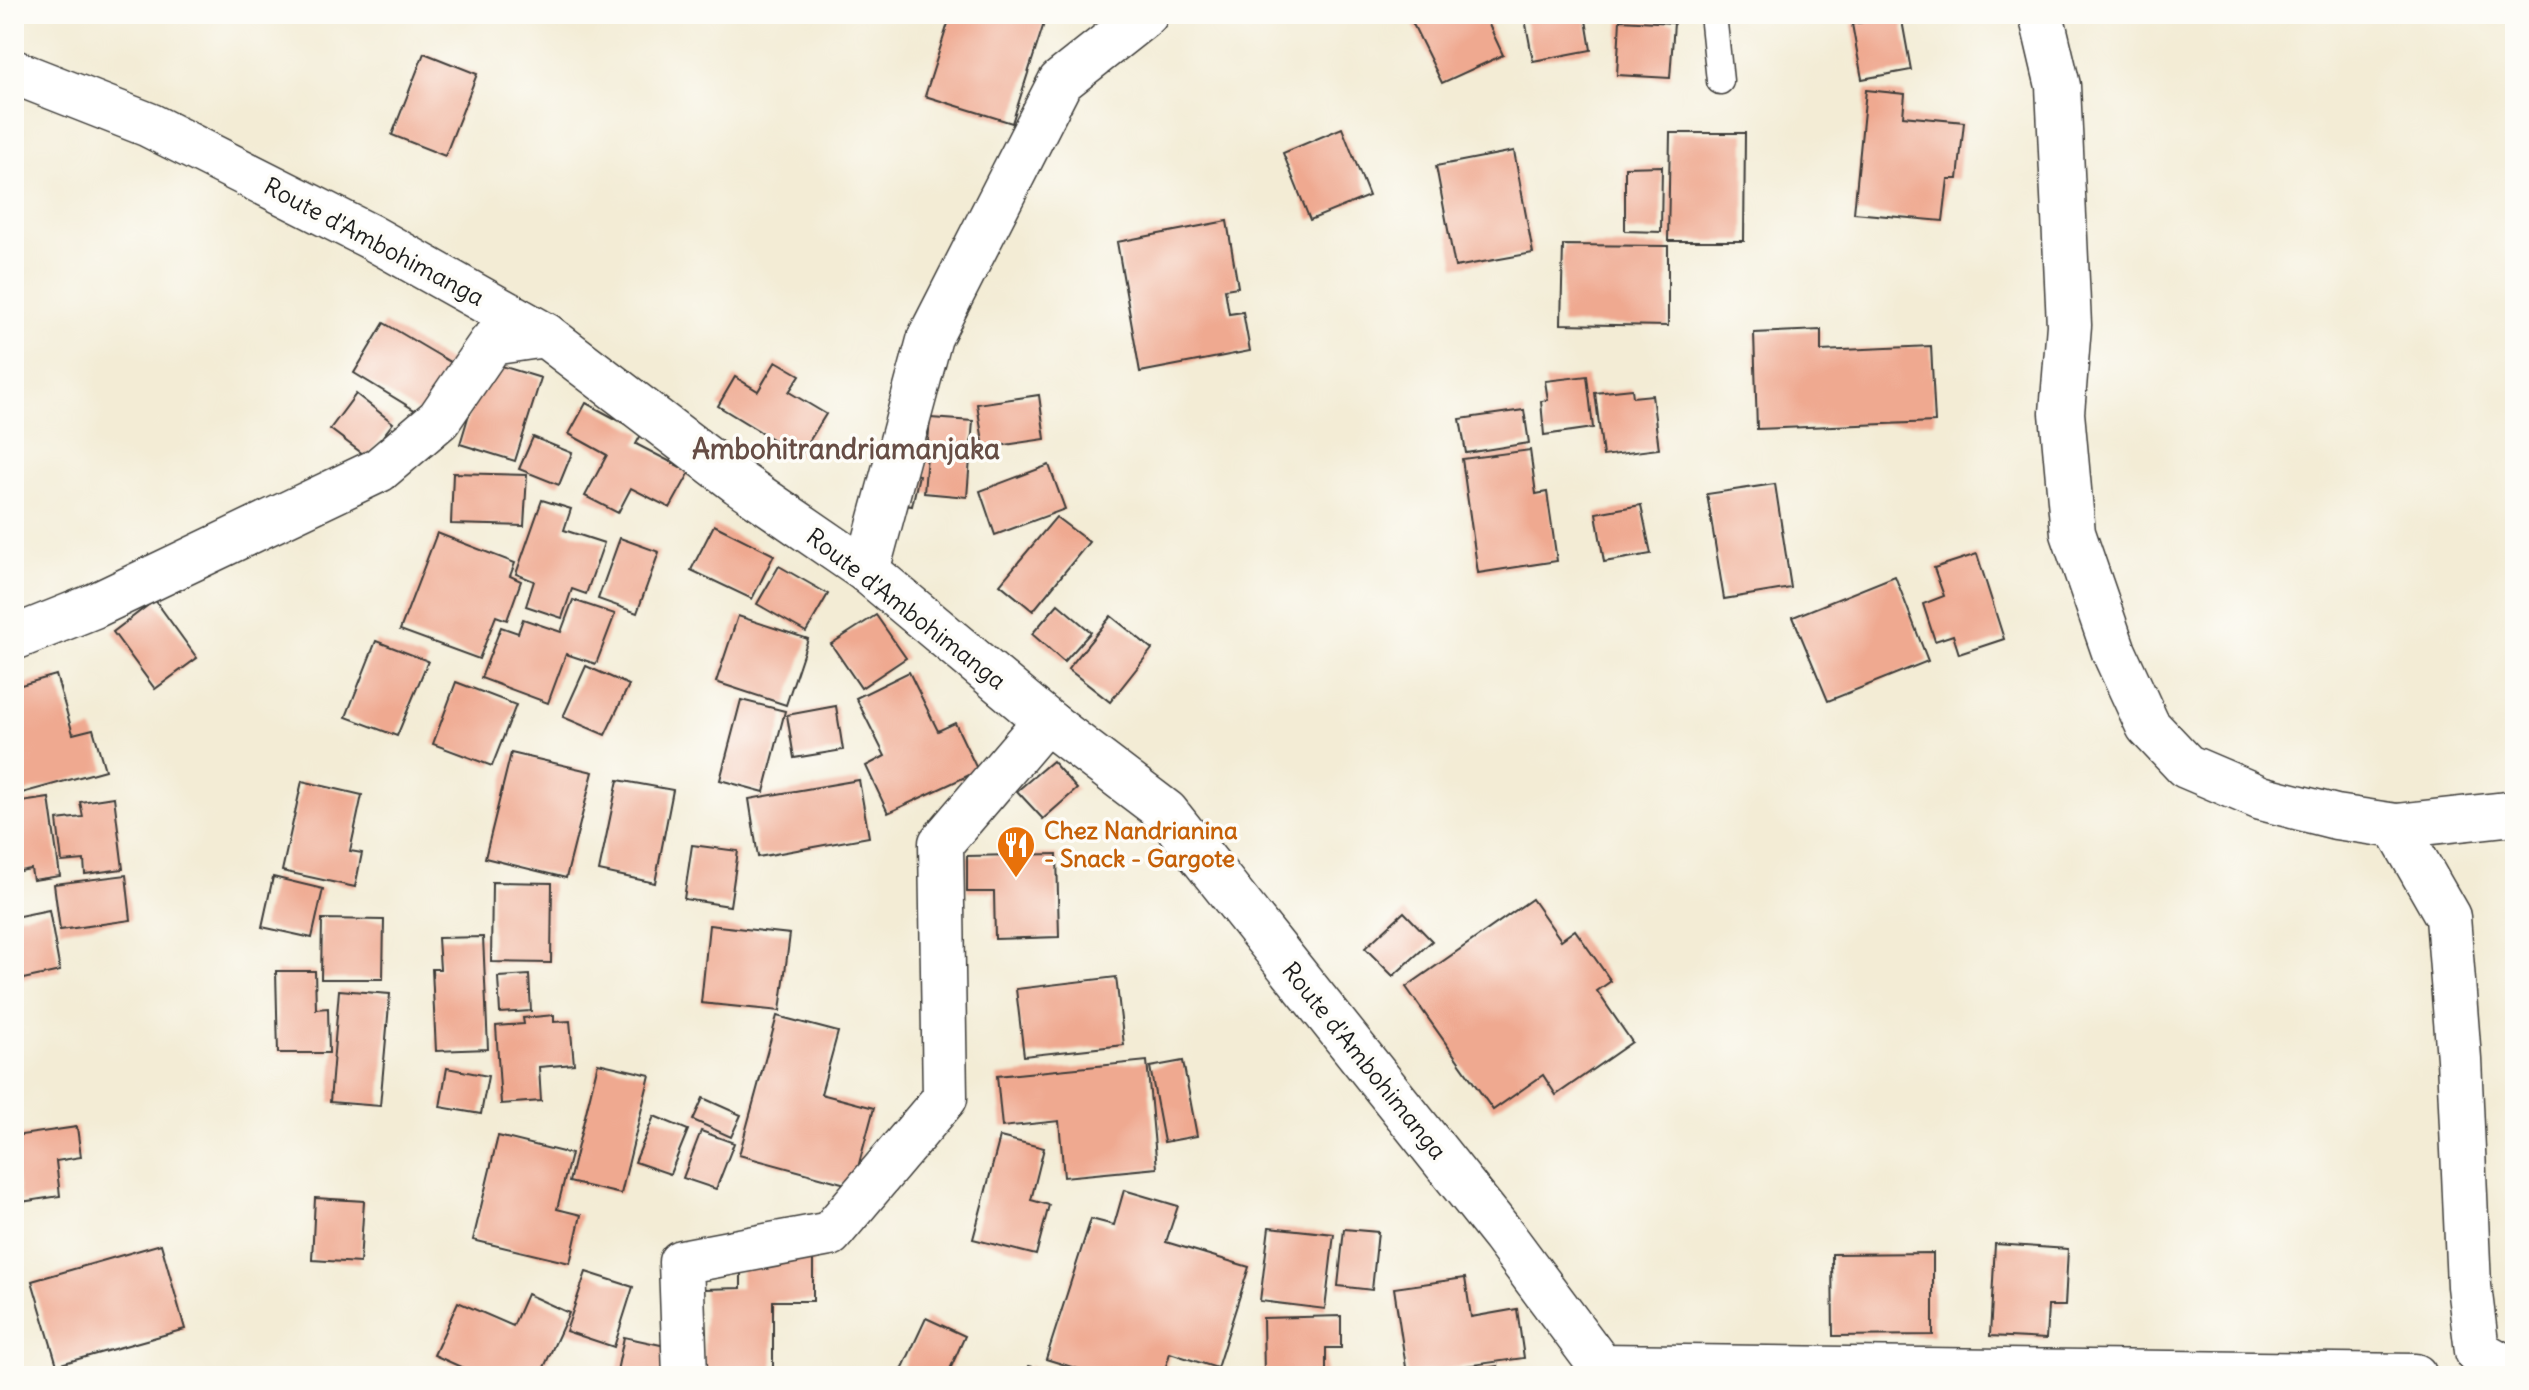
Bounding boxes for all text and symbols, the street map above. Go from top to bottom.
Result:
street label: Route d'Ambohimanga [259,170,490,312]
district label: Ambohitrandriamanjaka [692,431,1000,467]
street label: Route d'Ambohimanga [801,521,1012,695]
place label: Chez Nandrianina - Snack - Gargote [1044,815,1238,873]
restaurant icon: Chez Nandrianina - Snack - Gargote [995,824,1037,879]
street label: Route d'Ambohimanga [1276,956,1454,1165]

